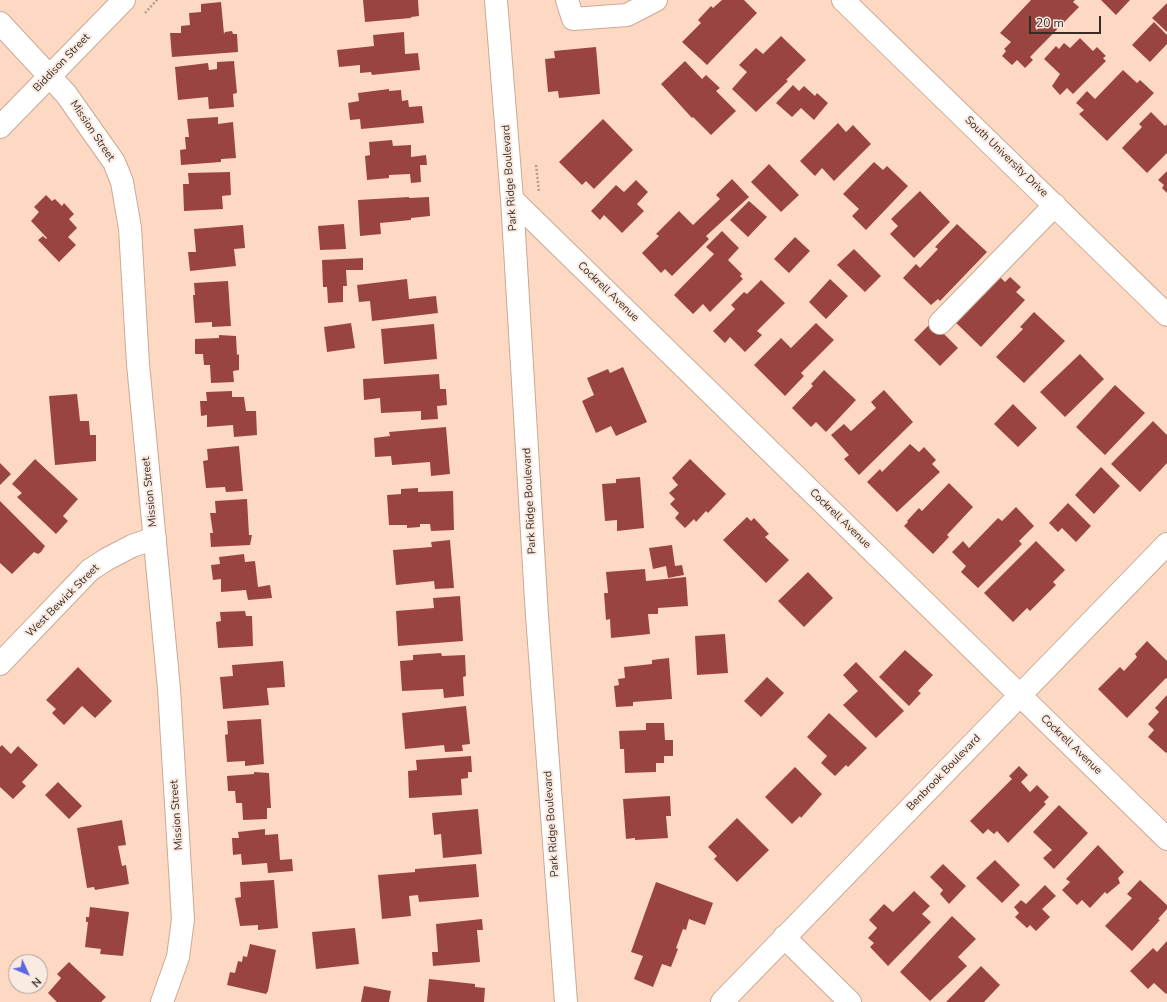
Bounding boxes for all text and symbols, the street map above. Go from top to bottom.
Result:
scale bar [1031,8,1103,34]
text: 20 m [1036,15,1064,31]
street label: Biddison Street [31,31,93,95]
street label: Mission Street [67,98,117,164]
street label: South University Drive [962,114,1050,200]
street label: Park Ridge Boulevard [500,124,520,232]
street label: Cockrell Avenue [575,259,641,325]
street label: Park Ridge Boulevard [521,447,539,555]
street label: Mission Street [140,456,160,528]
street label: Cockrell Avenue [807,486,873,552]
street label: West Bewick Street [24,562,102,640]
street label: Cockrell Avenue [1038,712,1104,778]
street label: Benbrook Boulevard [904,732,984,814]
street label: Park Ridge Boulevard [542,770,562,878]
street label: Mission Street [168,779,186,851]
north arrow [8,954,48,994]
text: N [28,974,45,990]

